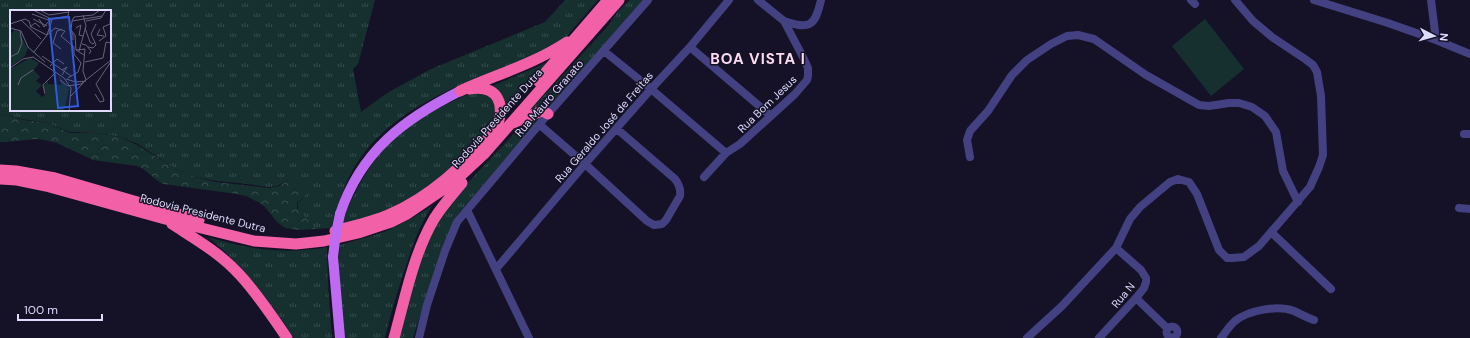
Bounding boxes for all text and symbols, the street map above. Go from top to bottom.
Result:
inset map [10,10,111,111]
north arrow [1414,16,1454,56]
text: N [1437,32,1451,42]
district label: BOA VISTA I [710,49,806,69]
street label: Rua Mauro Granato [512,56,586,140]
street label: Rodovia Presidente Dutra [449,65,545,171]
street label: Rua Geraldo José de Freitas [552,69,656,185]
street label: Rua Bom Jesus [735,72,799,136]
street label: Rodovia Presidente Dutra [139,191,267,235]
street label: Rua N [1108,279,1138,311]
scale bar [18,296,102,322]
text: 100 m [24,302,58,318]

